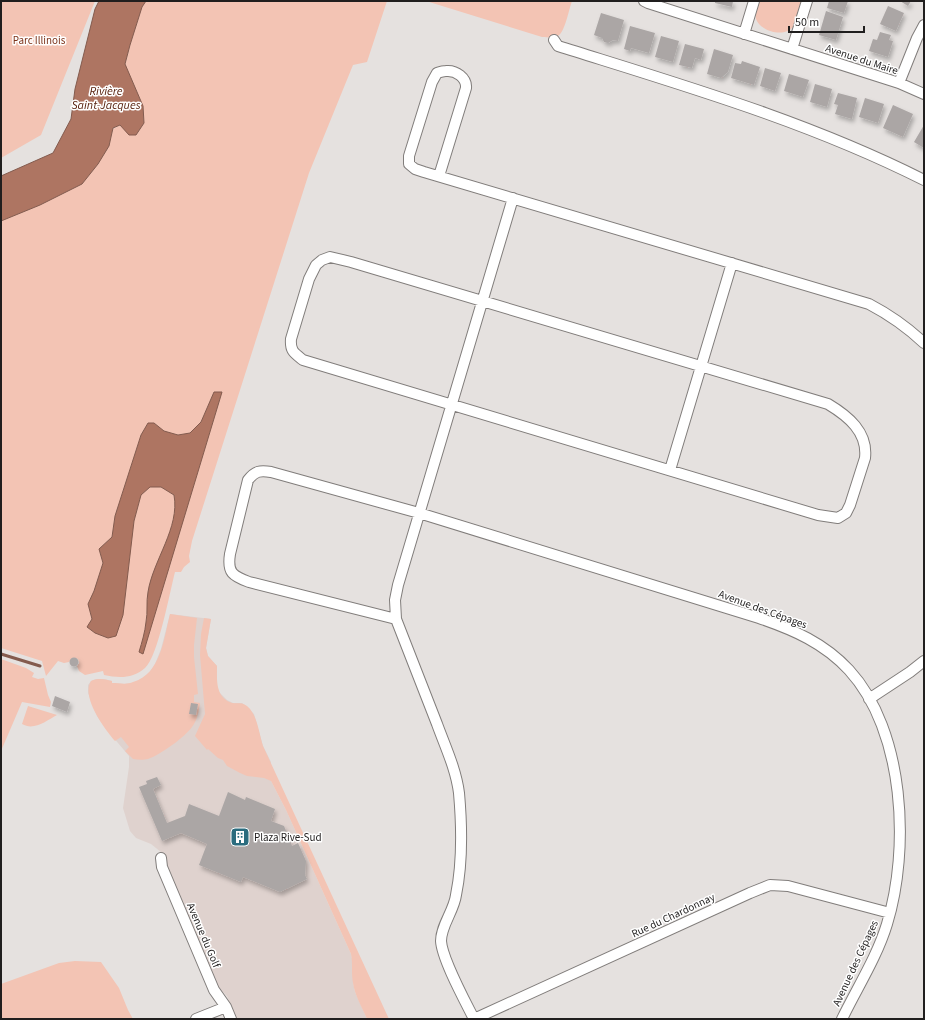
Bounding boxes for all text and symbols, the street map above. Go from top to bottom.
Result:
scale bar [789,8,864,34]
text: 50 m [795,14,819,31]
park label: Parc Illinois [13,33,66,48]
street label: Avenue du Maire [823,41,901,78]
water label: Rivière Saint-Jacques [72,83,141,114]
street label: Avenue des Cépages [716,586,810,633]
building icon: Plaza Rive-Sud [229,826,251,848]
place label: Plaza Rive-Sud [254,830,322,845]
street label: Rue du Chardonnay [629,890,717,941]
street label: Avenue du Golf [183,900,224,971]
street label: Avenue des Cépages [829,917,882,1009]

